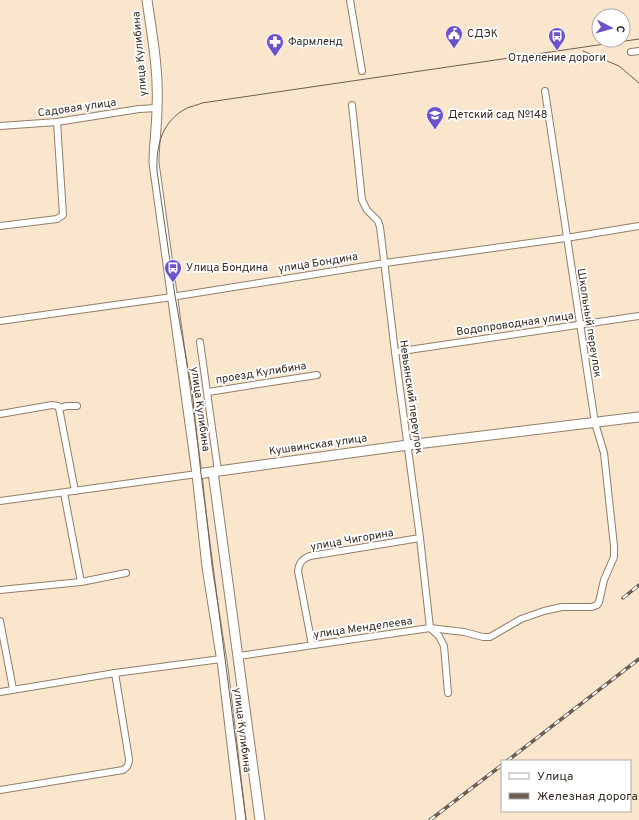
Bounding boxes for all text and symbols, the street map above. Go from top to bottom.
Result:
north arrow [591,8,631,48]
street label: улица Кулибина [129,11,151,97]
public building icon: СДЭК [444,24,464,49]
text: С [613,25,627,33]
bus stop icon: Отделение дороги [547,26,567,51]
place label: СДЭК [467,27,498,41]
pharmacy icon: Фармленд [265,32,285,57]
place label: Фармленд [288,35,343,49]
place label: Отделение дороги [508,51,606,65]
street label: Садовая улица [37,96,117,120]
school or university icon: Детский сад №148 [425,105,445,130]
place label: Детский сад №148 [448,108,548,122]
street label: улица Бондина [277,250,359,276]
bus stop icon: Улица Бондина [163,258,183,283]
place label: Улица Бондина [186,261,268,275]
street label: Школьный переулок [573,267,605,379]
street label: Водопроводная улица [455,309,575,339]
street label: Невьянский переулок [396,339,426,455]
street label: проезд Кулибина [215,359,308,387]
street label: улица Кулибина [187,366,213,452]
street label: Кушвинская улица [268,431,368,459]
street label: улица Чигорина [309,526,395,554]
street label: улица Менделеева [313,614,414,642]
street label: улица Кулибина [230,687,254,773]
legend [501,760,631,812]
text: Улица [537,769,573,785]
text: Железная дорога [537,789,638,805]

